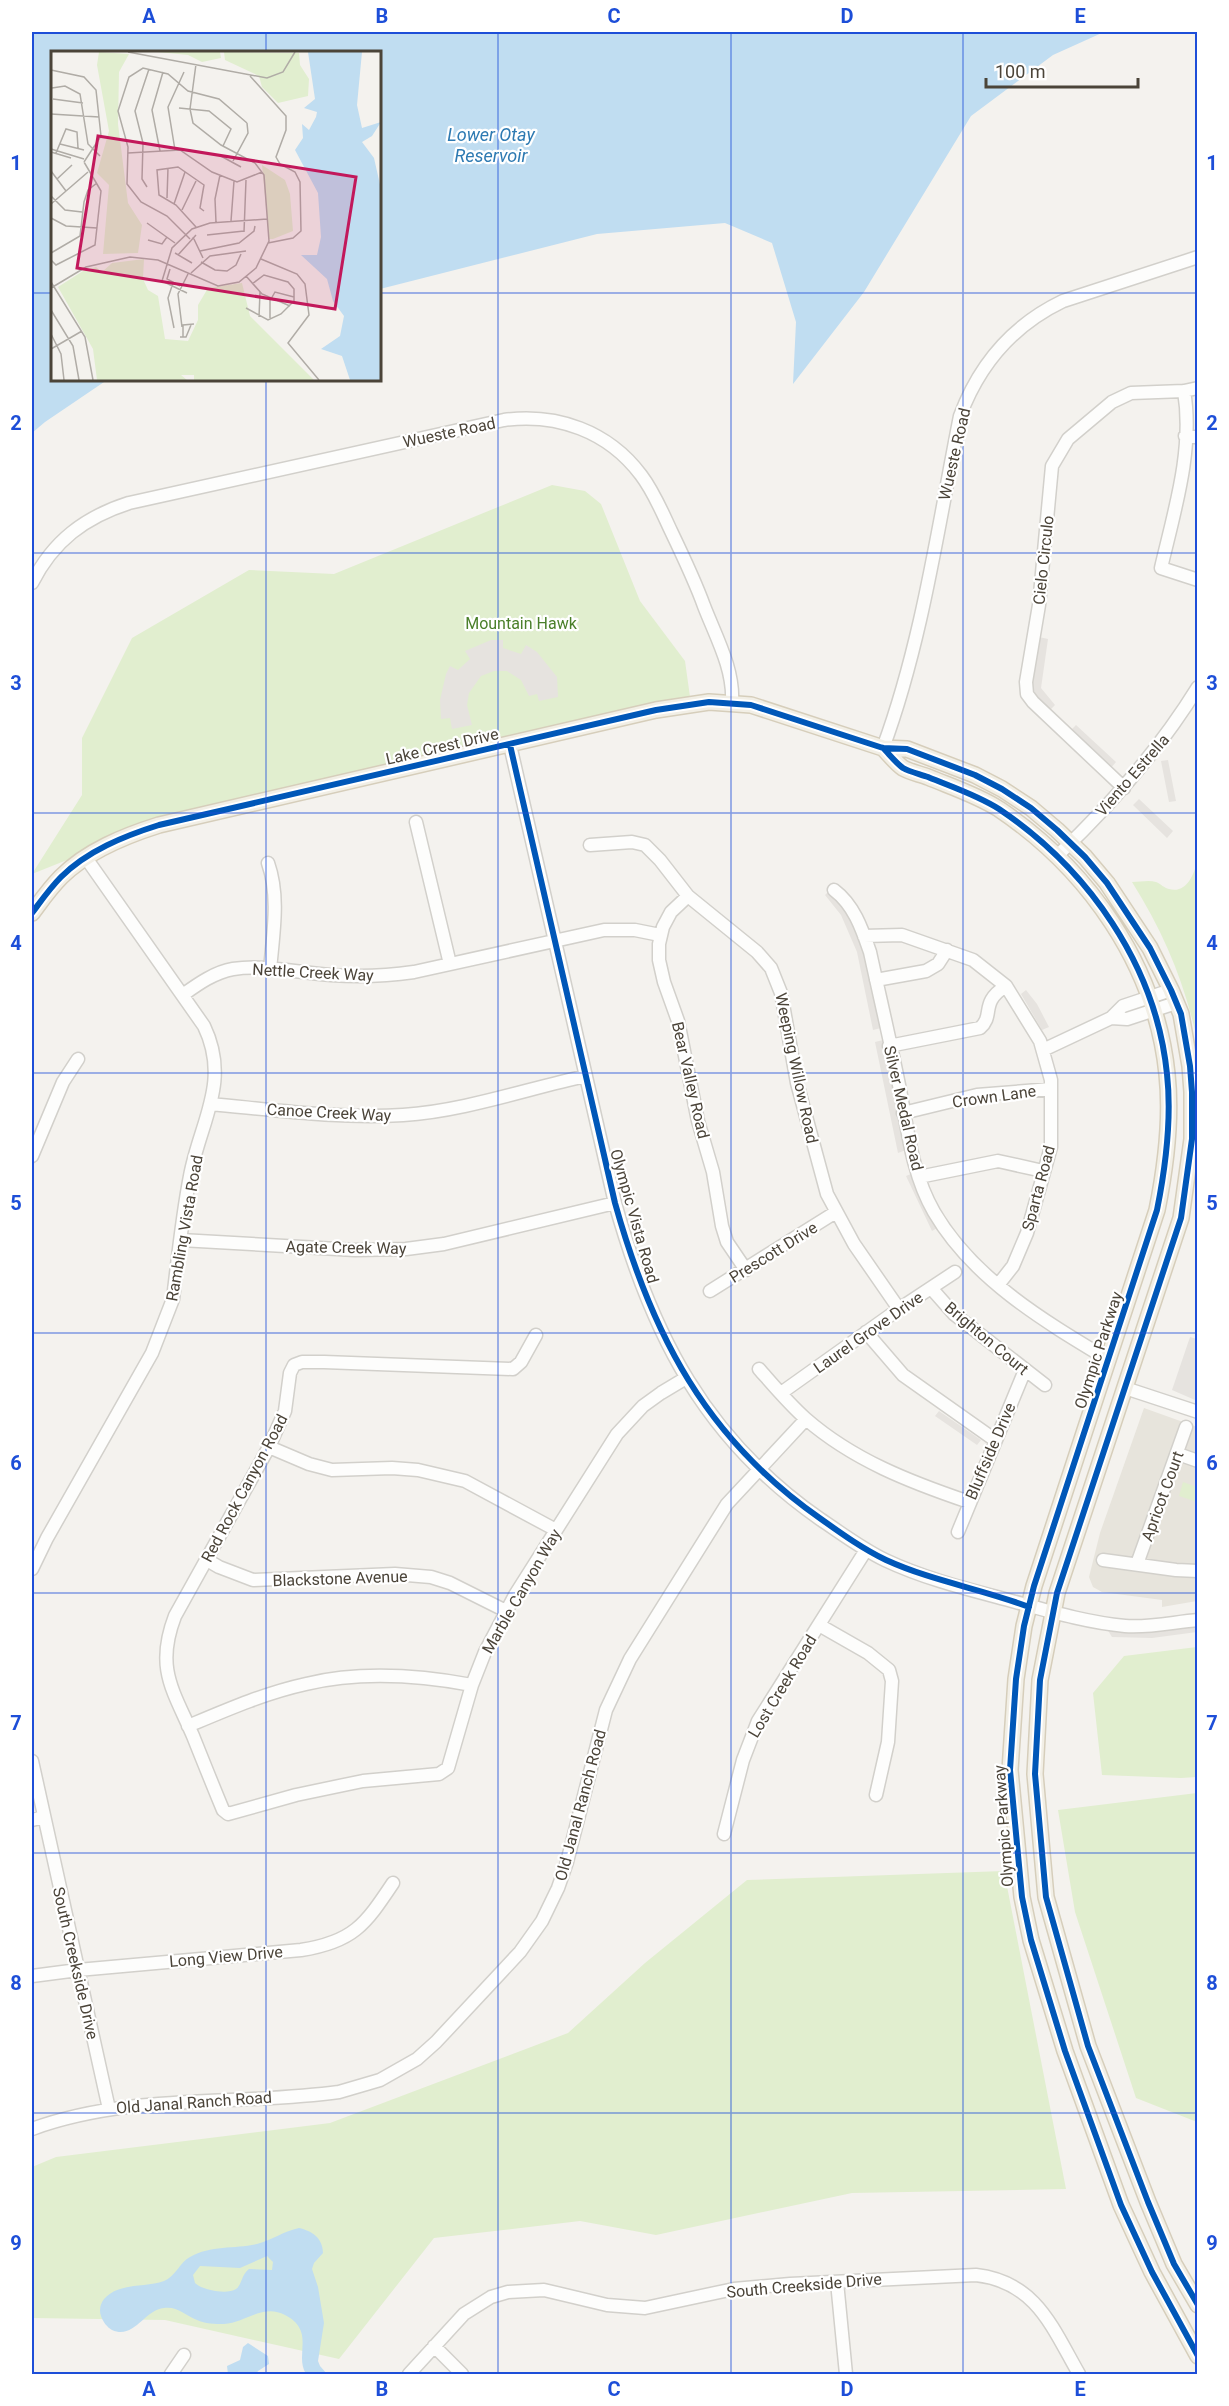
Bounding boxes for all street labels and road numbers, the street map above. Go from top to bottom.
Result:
street label: Wueste Road [935,406,974,502]
street label: Wueste Road [401,413,497,452]
street label: Cielo Circulo [1029,515,1058,606]
street label: Lake Crest Drive [384,724,500,769]
street label: Viento Estrella [1092,730,1173,820]
street label: Nettle Creek Way [252,960,375,985]
street label: Weeping Willow Road [771,991,822,1145]
street label: Bear Valley Road [668,1020,713,1140]
street label: Silver Medal Road [880,1044,927,1172]
street label: Crown Lane [951,1081,1037,1112]
street label: Canoe Creek Way [266,1100,392,1125]
street label: Sparta Road [1018,1143,1059,1233]
street label: Olympic Vista Road [606,1147,663,1285]
street label: Rambling Vista Road [162,1154,207,1303]
street label: Prescott Drive [726,1218,821,1287]
street label: Agate Creek Way [286,1237,407,1258]
street label: Laurel Grove Drive [810,1288,927,1377]
street label: Olympic Parkway [1071,1289,1127,1411]
street label: Brighton Court [941,1298,1032,1379]
street label: Bluffside Drive [962,1400,1019,1502]
street label: Red Rock Canyon Road [197,1411,292,1565]
street label: Apricot Court [1137,1448,1188,1544]
street label: Marble Canyon Way [478,1525,565,1657]
street label: Blackstone Avenue [272,1567,408,1590]
street label: Lost Creek Road [744,1631,821,1741]
street label: Old Janal Ranch Road [551,1727,610,1883]
street label: Olympic Parkway [990,1764,1017,1888]
street label: South Creekside Drive [49,1885,102,2041]
street label: Long View Drive [168,1942,284,1971]
street label: Old Janal Ranch Road [116,2088,273,2117]
street label: South Creekside Drive [726,2269,882,2302]

